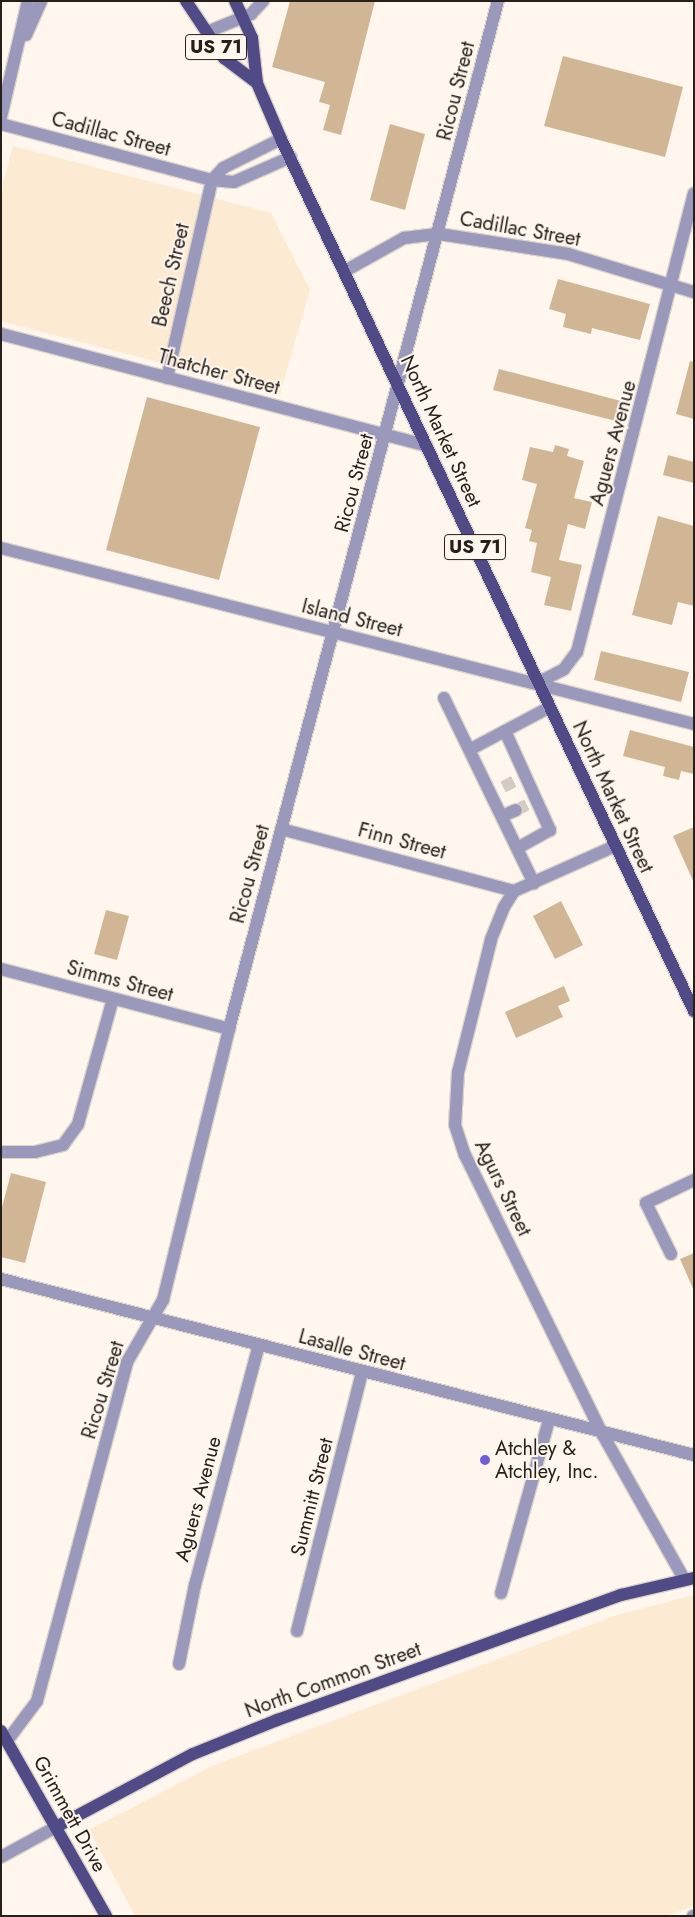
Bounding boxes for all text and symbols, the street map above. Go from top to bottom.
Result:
road number: US 71 [185,31,247,64]
street label: Ricou Street [432,39,480,143]
street label: Cadillac Street [49,107,173,161]
street label: Cadillac Street [458,207,582,251]
street label: Beech Street [147,221,195,329]
street label: Thatcher Street [155,344,283,400]
street label: North Market Street [395,351,487,511]
street label: Aguers Avenue [585,378,641,508]
street label: Ricou Street [329,431,379,535]
road number: US 71 [444,530,506,564]
street label: Island Street [299,594,405,642]
street label: North Market Street [567,717,659,877]
street label: Finn Street [355,818,449,864]
street label: Ricou Street [225,822,275,926]
street label: Simms Street [64,955,176,1007]
street label: Agurs Street [469,1136,537,1240]
street label: Lasalle Street [296,1324,408,1376]
street label: Ricou Street [77,1338,129,1442]
street label: Aguers Avenue [170,1434,226,1564]
street label: Summitt Street [286,1435,338,1559]
place label: Atchley & Atchley, Inc. [495,1436,598,1483]
marker: Atchley & Atchley, Inc. [479,1454,491,1466]
street label: North Common Street [242,1637,424,1723]
street label: Grimmett Drive [28,1752,112,1876]

